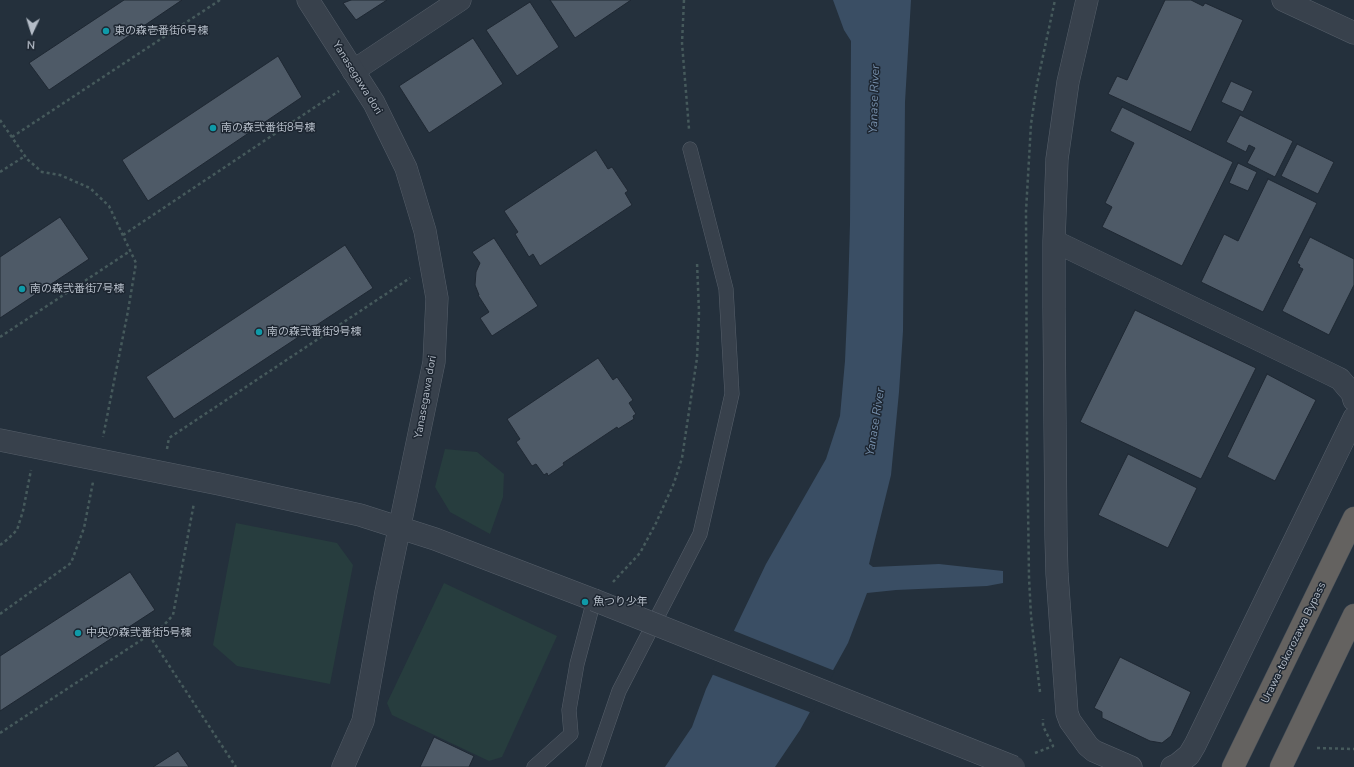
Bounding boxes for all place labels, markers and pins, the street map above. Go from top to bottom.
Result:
place label: 東の森壱番街6号棟 [114,24,209,38]
marker: 東の森壱番街6号棟 [101,26,111,36]
place label: 南の森弐番街8号棟 [221,121,316,135]
marker: 南の森弐番街8号棟 [208,123,218,133]
place label: 南の森弐番街7号棟 [30,282,125,296]
marker: 南の森弐番街7号棟 [17,284,27,294]
place label: 南の森弐番街9号棟 [267,325,362,339]
marker: 南の森弐番街9号棟 [254,327,264,337]
place label: 魚つり少年 [593,595,648,609]
marker: 魚つり少年 [580,597,590,607]
place label: 中央の森弐番街5号棟 [86,626,192,640]
marker: 中央の森弐番街5号棟 [73,628,83,638]

